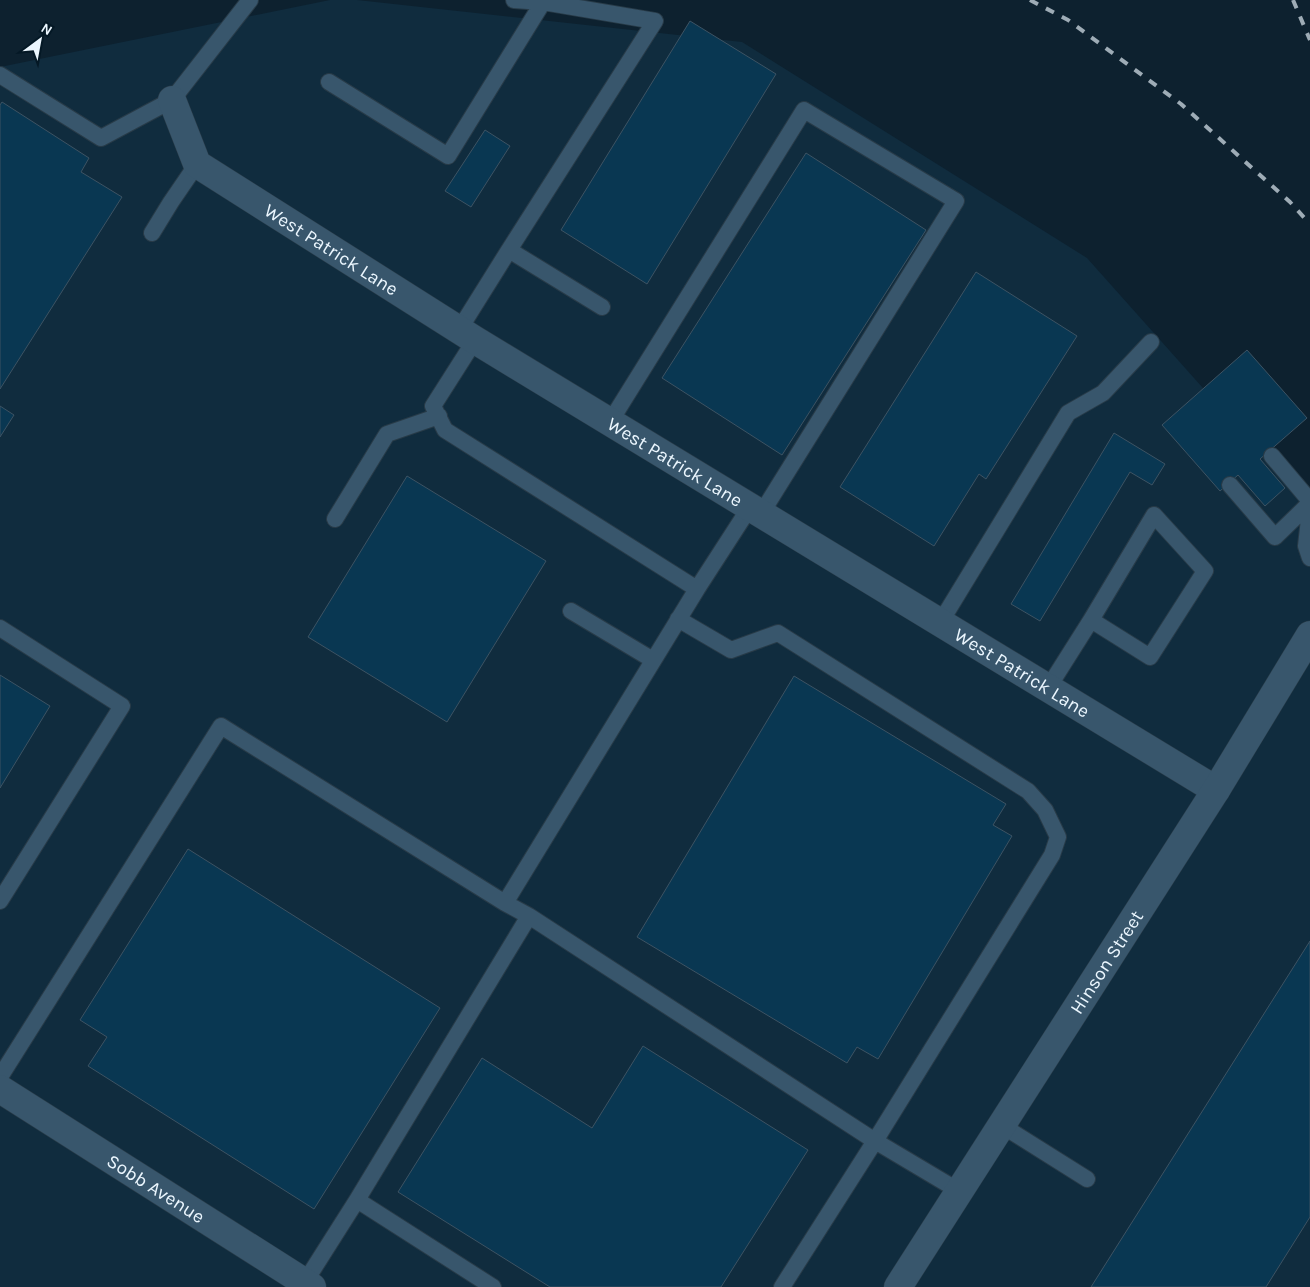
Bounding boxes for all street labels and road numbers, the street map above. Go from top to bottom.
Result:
street label: West Patrick Lane [260,200,402,301]
street label: West Patrick Lane [603,413,746,512]
street label: West Patrick Lane [950,624,1093,723]
street label: Hinson Street [1066,907,1148,1018]
street label: Sobb Avenue [103,1150,209,1228]

